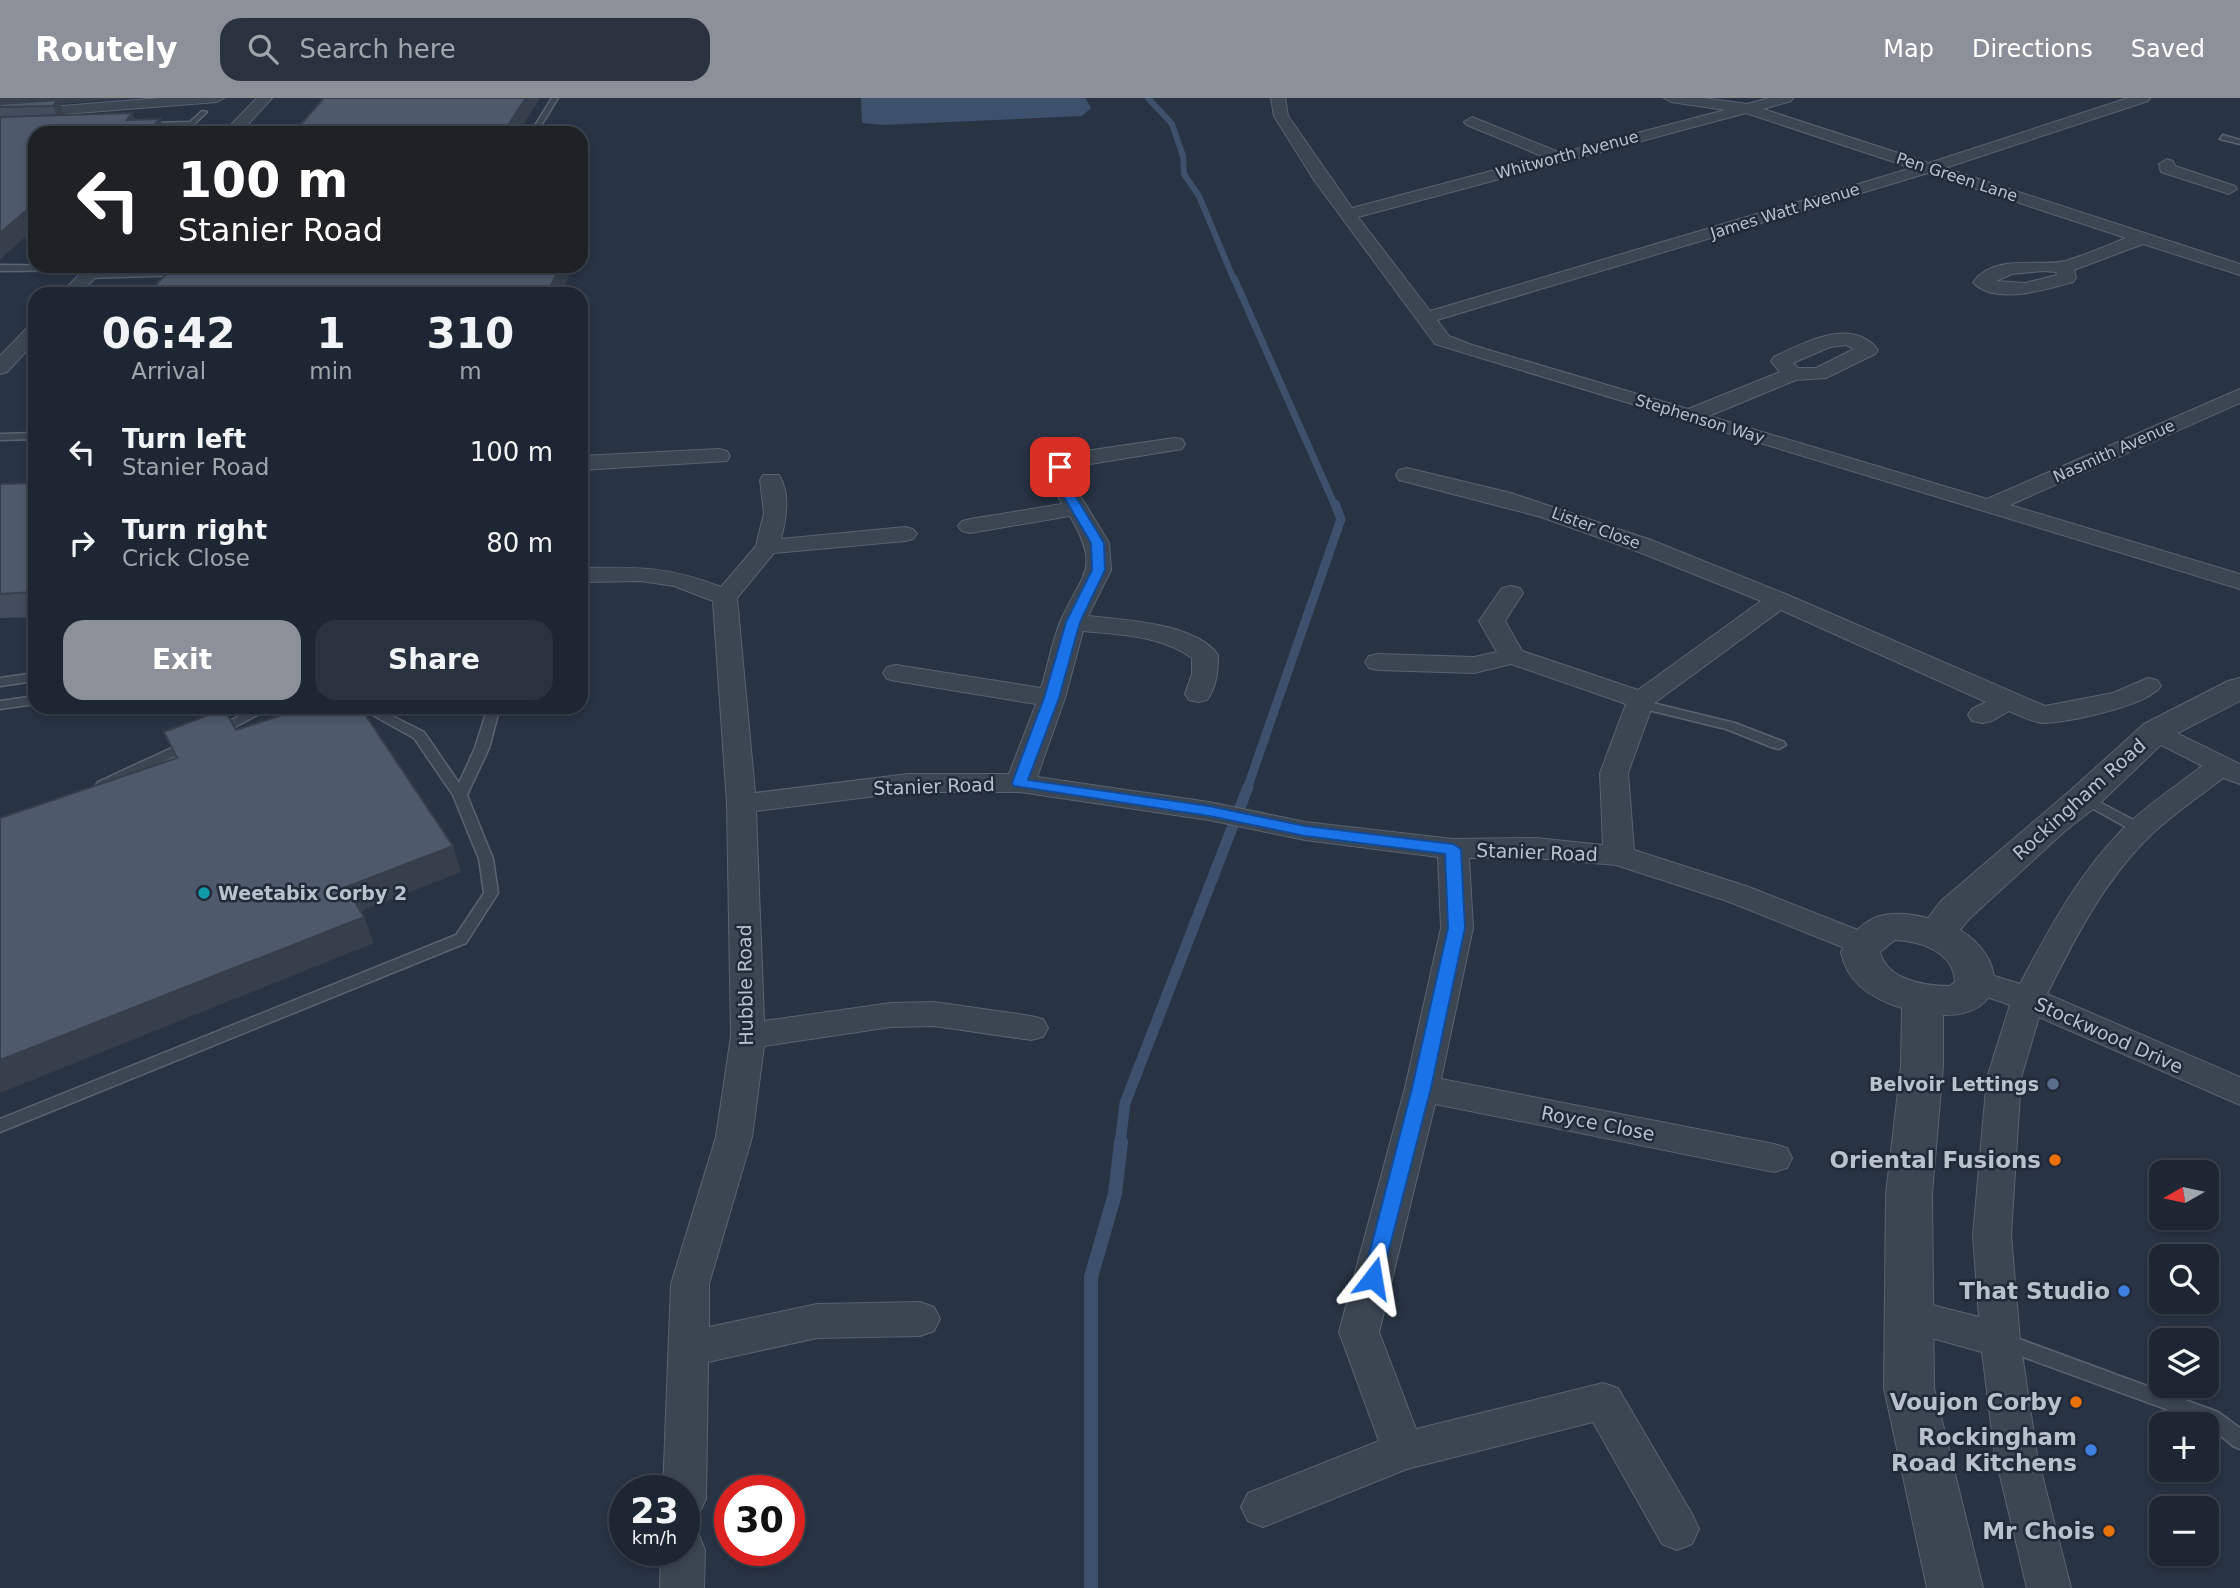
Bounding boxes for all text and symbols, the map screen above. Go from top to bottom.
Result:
search box [220,18,710,81]
text: Routely [35,30,178,69]
icon: search [244,30,282,68]
text: Search here [300,34,456,64]
text: Map [1883,35,1934,63]
text: Directions [1972,35,2093,63]
text: Saved [2131,35,2205,63]
street label: Whitworth Avenue [1494,127,1640,183]
street label: Pen Green Lane [1894,148,2020,206]
text: 100 m [178,152,348,209]
icon: left [63,154,154,245]
street label: James Watt Avenue [1707,179,1862,243]
text: Stanier Road [178,211,383,249]
text: 06:42 [102,309,236,358]
text: 1 [316,309,346,358]
text: 310 [427,309,514,358]
text: Arrival [131,358,206,384]
text: min [309,358,353,384]
text: m [459,358,482,384]
street label: Stephenson Way [1633,390,1767,448]
street label: Nasmith Avenue [2050,416,2178,486]
text: Turn left [122,424,246,454]
icon: left [63,433,101,471]
text: 100 m [470,437,553,467]
pin [1030,437,1090,497]
icon: arrive [1041,448,1079,486]
text: Stanier Road [122,454,269,480]
street label: Lister Close [1549,503,1643,553]
text: Turn right [122,515,267,545]
icon: right [63,524,101,562]
text: 80 m [486,528,553,558]
text: Crick Close [122,545,250,571]
button: Exit [63,620,301,700]
button: Share [315,620,553,700]
street label: Rockingham Road [2008,734,2150,864]
street label: Stanier Road [873,773,995,799]
street label: Stanier Road [1476,839,1598,865]
place label: Weetabix Corby 2 [218,882,407,904]
marker: Weetabix Corby 2 [196,885,212,901]
street label: Hubble Road [733,924,757,1046]
street label: Stockwood Drive [2031,992,2187,1078]
place label: Belvoir Lettings [1869,1073,2039,1095]
marker: Belvoir Lettings [2045,1076,2061,1092]
street label: Royce Close [1539,1101,1657,1145]
place label: Oriental Fusions [1829,1147,2041,1173]
marker: Oriental Fusions [2047,1152,2063,1168]
north arrow [2149,1160,2219,1230]
map controls [2149,1160,2219,1566]
position arrow [1336,1241,1410,1315]
button: search [2149,1244,2219,1314]
place label: That Studio [1959,1278,2110,1304]
marker: That Studio [2116,1283,2132,1299]
button: layers [2149,1328,2219,1398]
place label: Voujon Corby [1890,1389,2062,1415]
marker: Voujon Corby [2068,1394,2084,1410]
button: + [2149,1412,2219,1482]
place label: Rockingham Road Kitchens [1891,1424,2077,1476]
marker: Rockingham Road Kitchens [2083,1442,2099,1458]
speed limit sign: 30 [714,1475,805,1566]
text: 23 [630,1491,679,1531]
button: − [2149,1496,2219,1566]
place label: Mr Chois [1982,1518,2095,1544]
marker: Mr Chois [2101,1523,2117,1539]
text: km/h [632,1527,677,1548]

